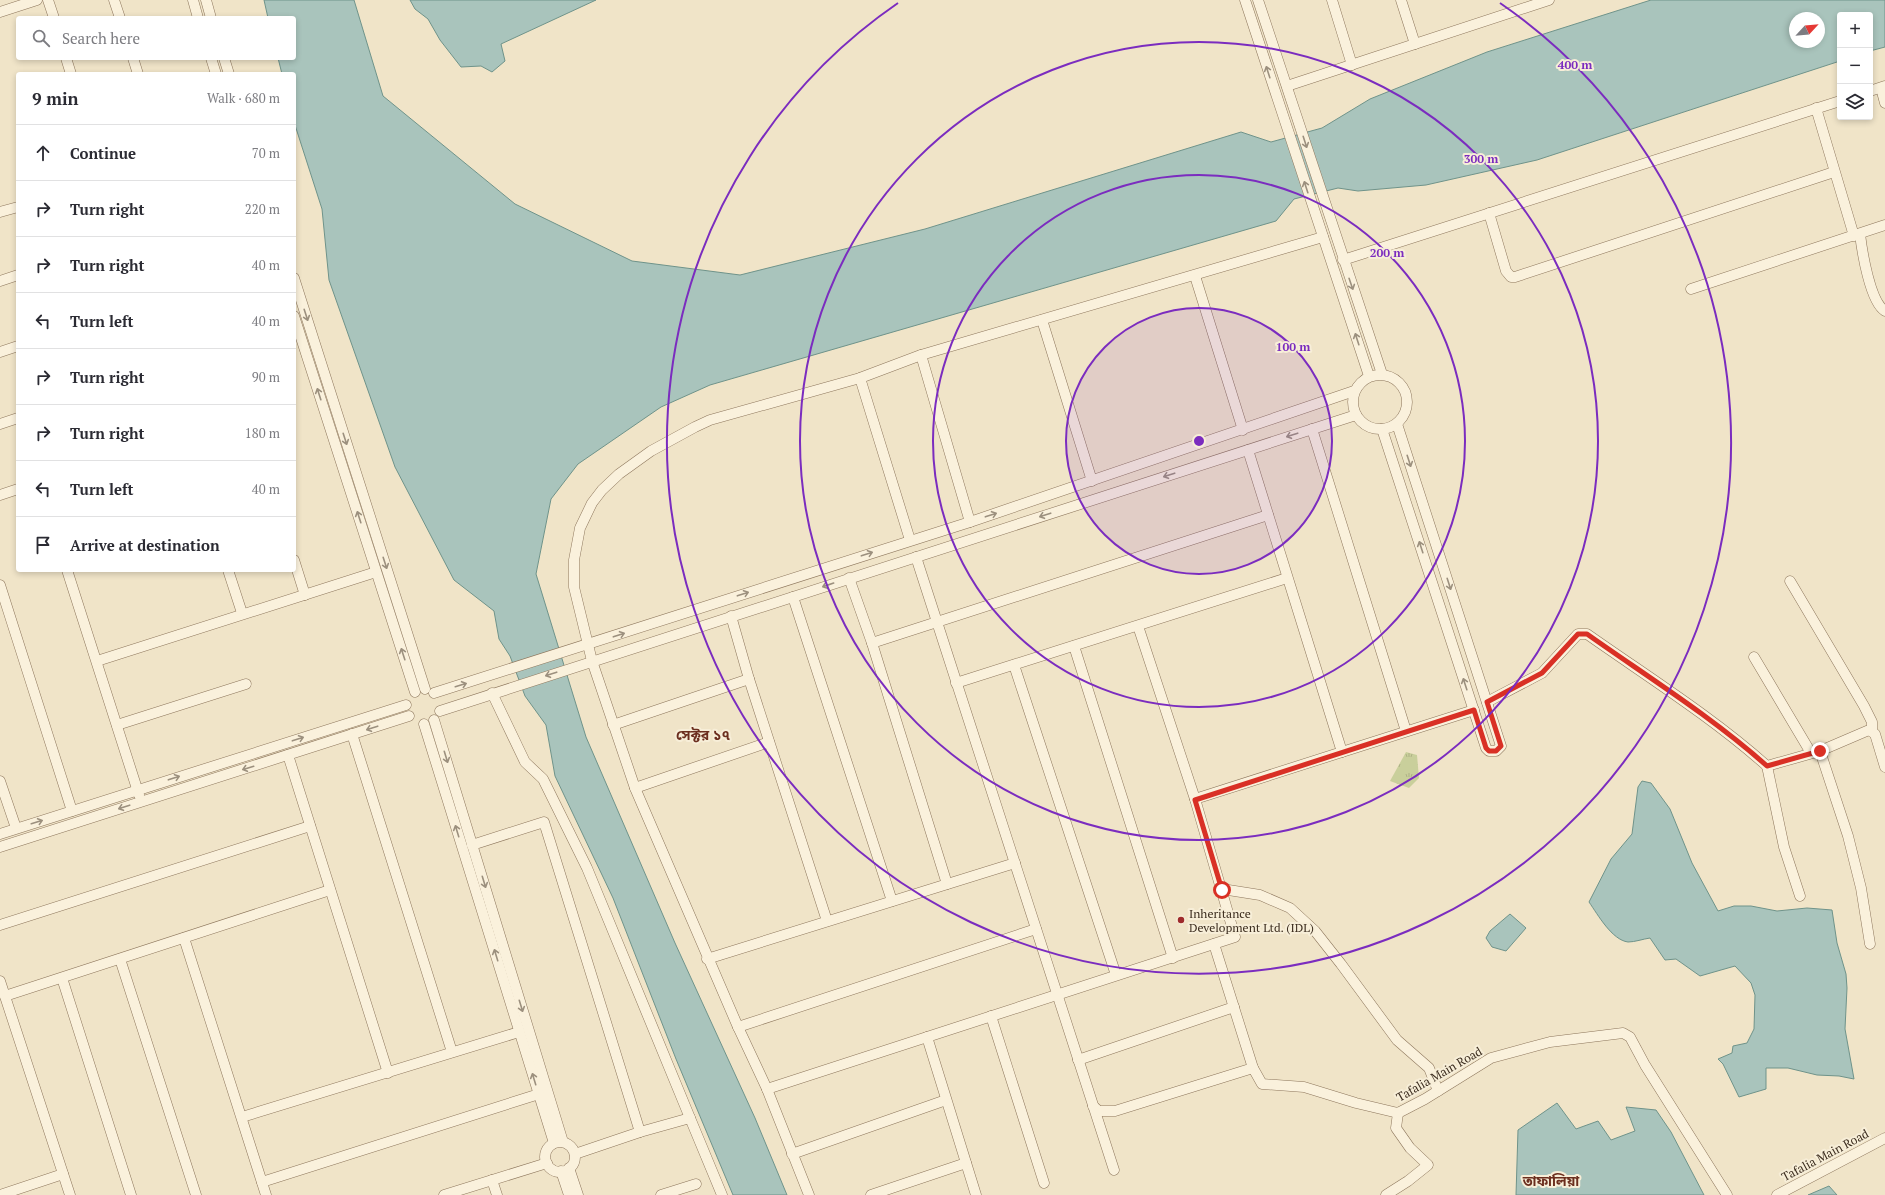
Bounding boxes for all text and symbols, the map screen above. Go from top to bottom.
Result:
north arrow [1789,12,1825,48]
map controls [1837,12,1873,120]
button: + [1837,12,1873,48]
search box [16,16,296,60]
icon: search [30,27,52,49]
text: Search here [62,28,140,48]
button: − [1837,48,1873,84]
text: 400 m [1558,57,1592,72]
one-way arrow [1264,66,1271,79]
button: layers [1837,84,1873,120]
text: 9 min [32,87,79,110]
text: Walk · 680 m [207,89,280,107]
one-way arrow [1301,135,1309,147]
icon: ahead [32,142,54,164]
text: Continue [70,143,136,163]
text: 70 m [252,144,280,162]
text: 300 m [1464,151,1498,166]
one-way arrow [1302,181,1309,194]
icon: right [32,198,54,220]
text: Turn right [70,199,145,219]
text: 220 m [245,200,280,218]
text: 200 m [1370,245,1404,260]
icon: right [32,254,54,276]
text: Turn right [70,255,145,275]
text: 40 m [252,256,280,274]
one-way arrow [1348,277,1356,289]
one-way arrow [303,308,310,321]
icon: left [32,310,54,332]
text: Turn left [70,311,134,331]
text: 40 m [252,312,280,330]
one-way arrow [1352,334,1360,346]
text: 100 m [1276,339,1310,354]
icon: right [32,366,54,388]
text: Turn right [70,367,145,387]
text: 90 m [252,368,280,386]
one-way arrow [315,387,322,400]
icon: right [32,422,54,444]
text: Turn right [70,423,145,443]
text: 180 m [245,424,280,442]
one-way arrow [342,432,349,445]
one-way arrow [1286,432,1299,439]
centre of rings [1192,434,1206,448]
one-way arrow [1406,454,1413,467]
one-way arrow [1162,472,1175,479]
icon: left [32,478,54,500]
text: Turn left [70,479,134,499]
text: 40 m [252,480,280,498]
one-way arrow [984,511,997,518]
one-way arrow [354,512,362,524]
one-way arrow [1038,512,1051,519]
icon: arrive [32,534,54,556]
text: Arrive at destination [70,535,220,555]
one-way arrow [1416,541,1424,553]
one-way arrow [860,550,873,557]
one-way arrow [381,557,389,569]
one-way arrow [1446,578,1453,591]
one-way arrow [821,582,834,589]
one-way arrow [737,590,749,598]
one-way arrow [613,631,626,638]
one-way arrow [398,649,406,661]
one-way arrow [544,671,557,678]
one-way arrow [1461,678,1468,691]
one-way arrow [454,681,467,688]
one-way arrow [366,725,379,732]
district label: সেক্টর ১৭ [676,725,731,744]
one-way arrow [292,735,305,742]
route end [1811,742,1829,760]
one-way arrow [442,751,450,763]
one-way arrow [242,765,255,772]
one-way arrow [168,774,181,781]
one-way arrow [118,804,131,811]
one-way arrow [31,818,44,825]
one-way arrow [453,825,460,838]
one-way arrow [481,875,488,888]
route start [1213,881,1231,899]
place label: Inheritance Development Ltd. (IDL) [1189,906,1314,935]
marker: Inheritance Development Ltd. (IDL) [1176,915,1186,925]
one-way arrow [491,949,499,961]
one-way arrow [518,999,525,1012]
street label: Tafalia Main Road [1394,1043,1485,1105]
one-way arrow [530,1073,537,1086]
street label: Tafalia Main Road [1779,1126,1871,1184]
district label: তাফালিয়া [1522,1171,1580,1190]

